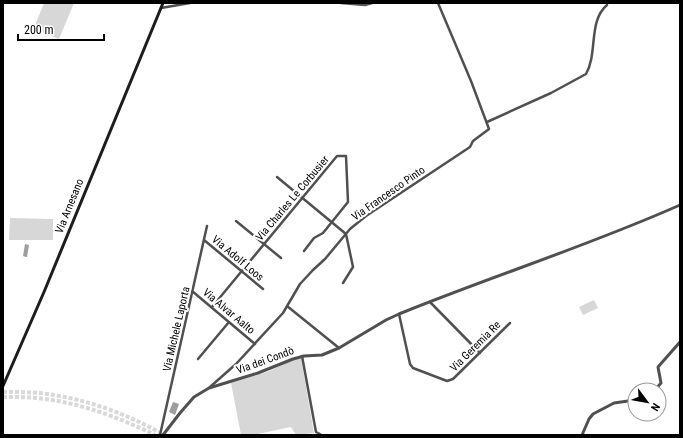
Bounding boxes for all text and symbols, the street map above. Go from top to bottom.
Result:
scale bar [18,16,104,42]
text: 200 m [24,23,54,37]
street label: Via Charles Le Corbusier [253,153,332,243]
street label: Via Francesco Pinto [349,163,428,224]
street label: Via Arnesano [53,177,86,235]
street label: Via Adolf Loos [209,233,266,284]
street label: Via Michele Laporta [160,285,193,373]
street label: Via Alvar Aalto [200,286,258,337]
street label: Via Geremia Re [447,318,503,374]
street label: Via dei Condò [235,344,296,377]
north arrow [627,382,667,422]
text: N [648,401,662,414]

